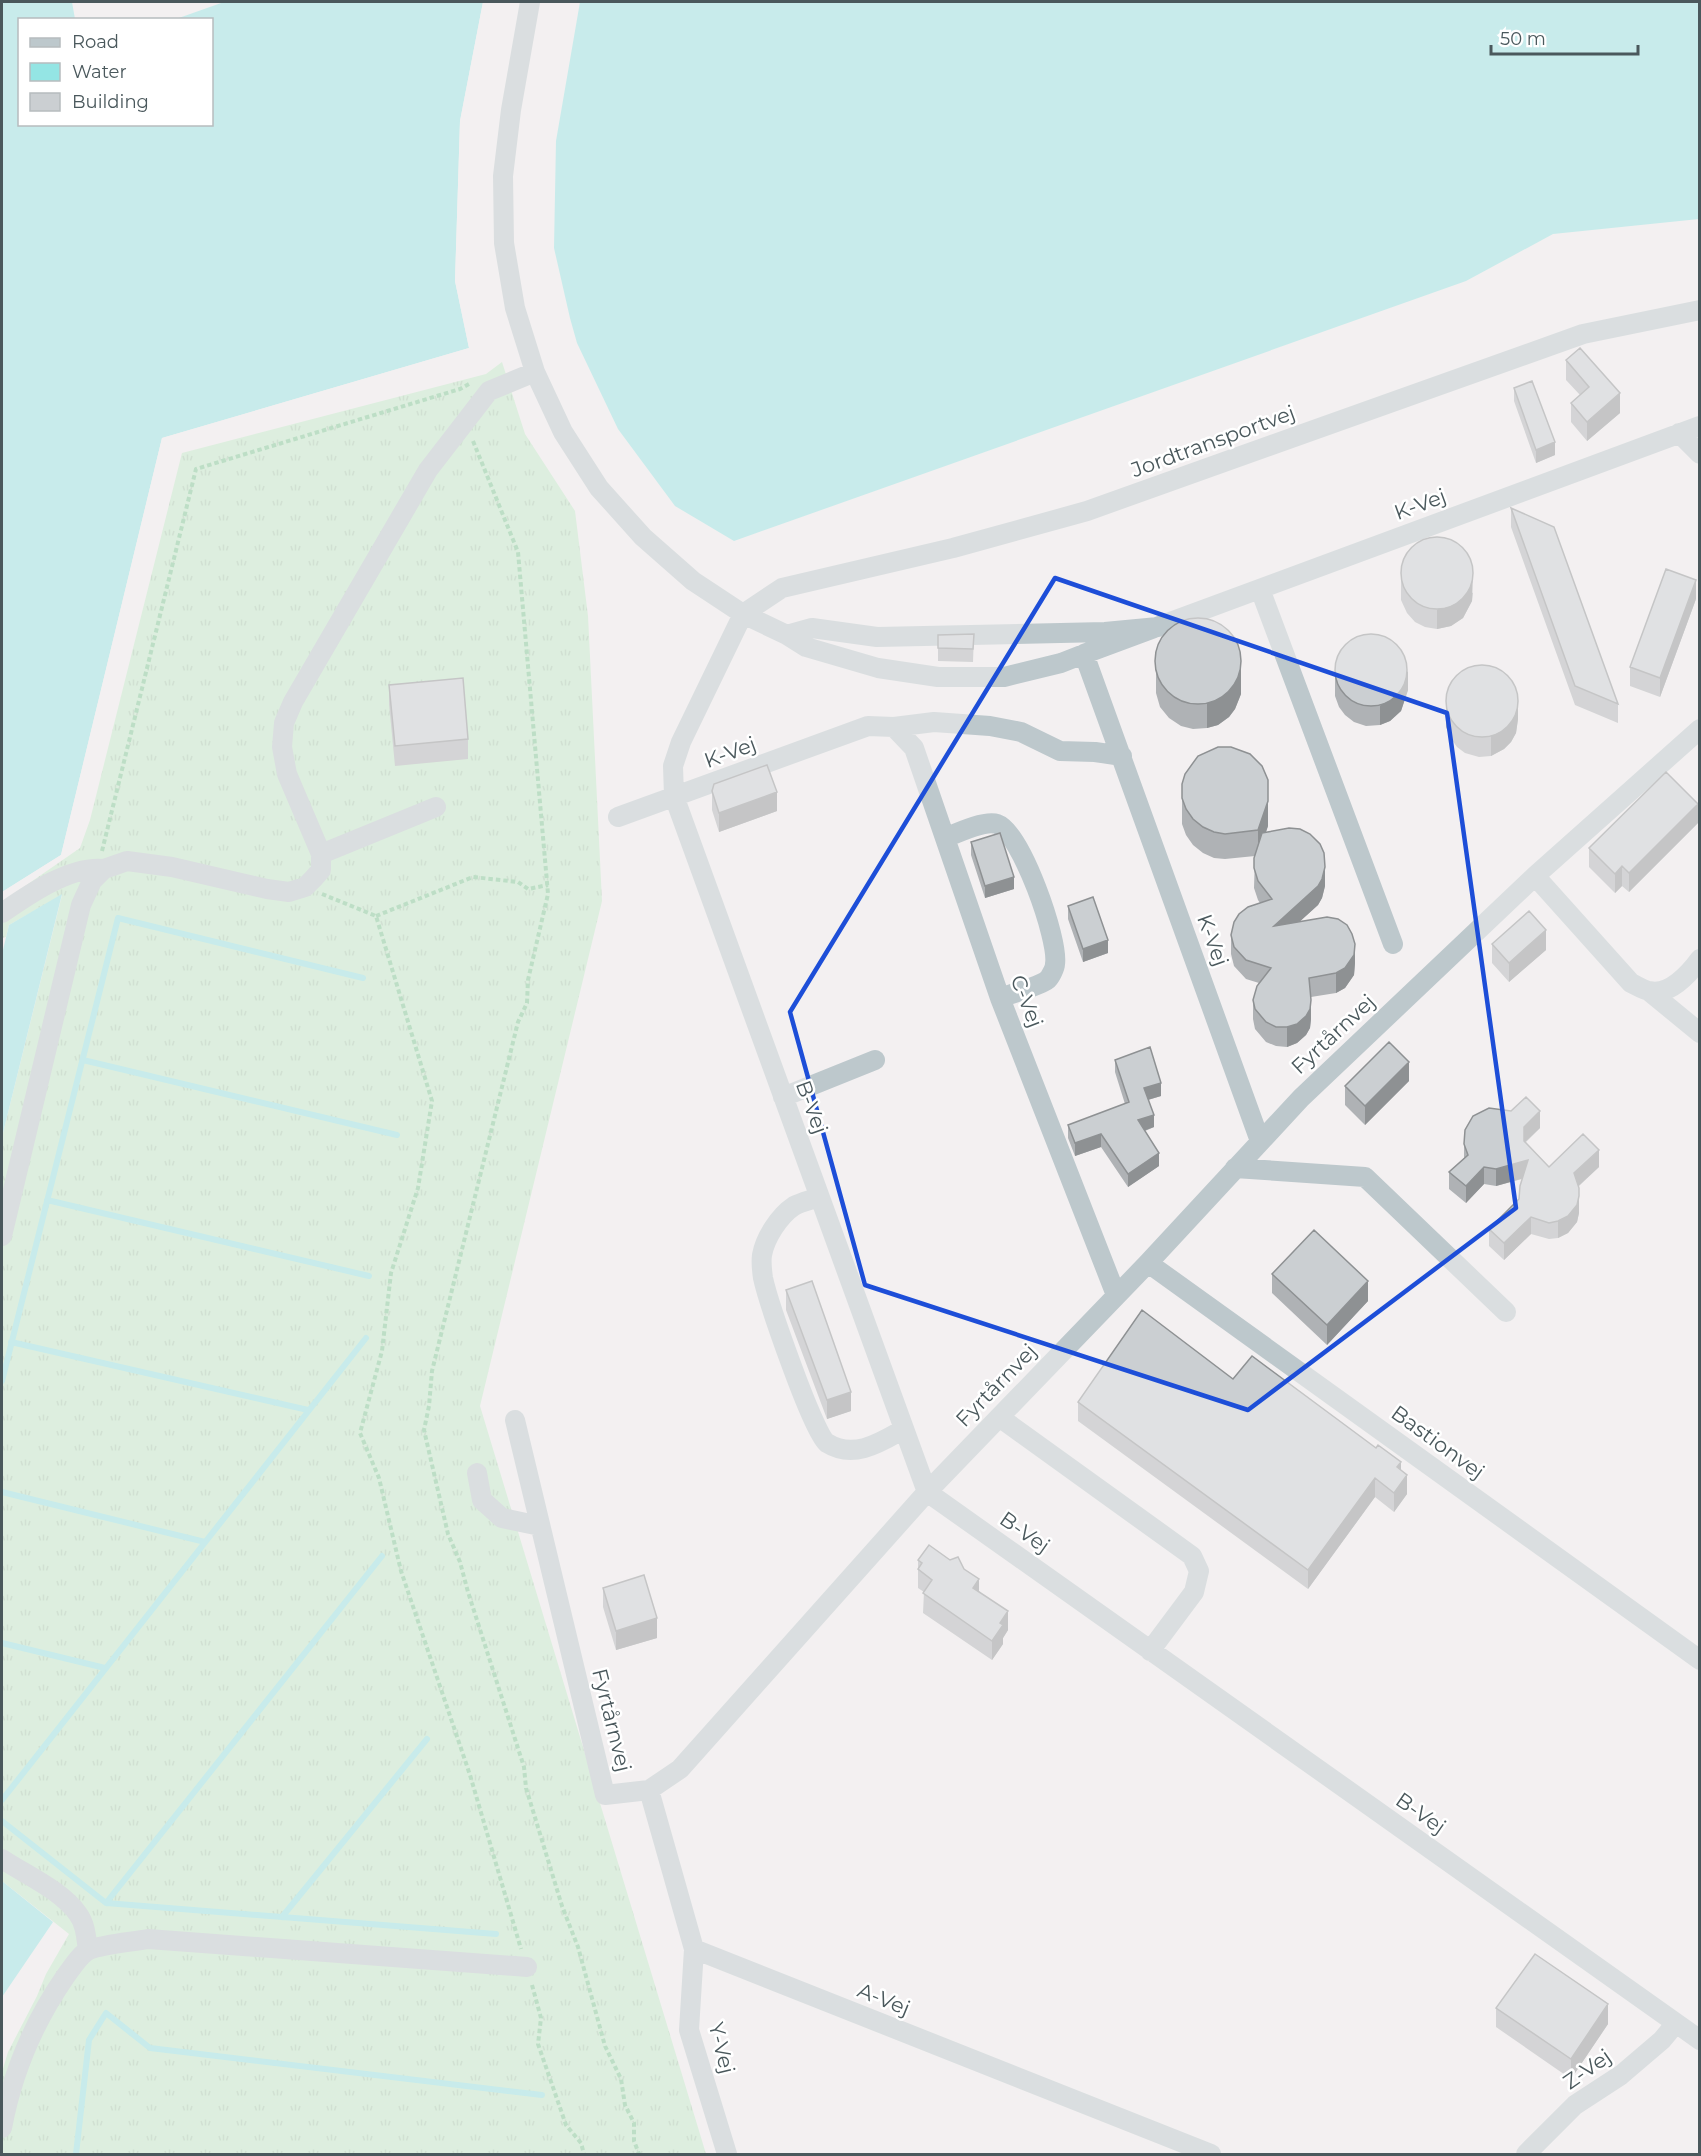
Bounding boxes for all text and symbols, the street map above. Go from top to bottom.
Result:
legend [18,18,213,126]
scale bar [1491,18,1638,56]
text: 50 m [1500,28,1546,50]
text: Road [72,31,119,53]
text: Water [72,61,127,83]
text: Building [72,91,149,113]
street label: Jordtransportvej [1127,400,1298,483]
street label: K-Vej [1391,483,1449,525]
street label: K-Vej [701,731,759,773]
street label: K-Vej [1192,911,1234,969]
street label: C-Vej [1006,971,1048,1031]
street label: Fyrtårnvej [1286,989,1380,1079]
street label: B-Vej [791,1077,833,1137]
street label: Fyrtårnvej [950,1338,1042,1432]
street label: Bastionvej [1386,1400,1490,1484]
street label: B-Vej [995,1506,1055,1558]
street label: Fyrtårnvej [587,1666,637,1774]
street label: B-Vej [1391,1787,1451,1839]
street label: A-Vej [854,1977,914,2021]
street label: Y-Vej [704,2020,740,2076]
street label: Z-Vej [1558,2044,1616,2094]

